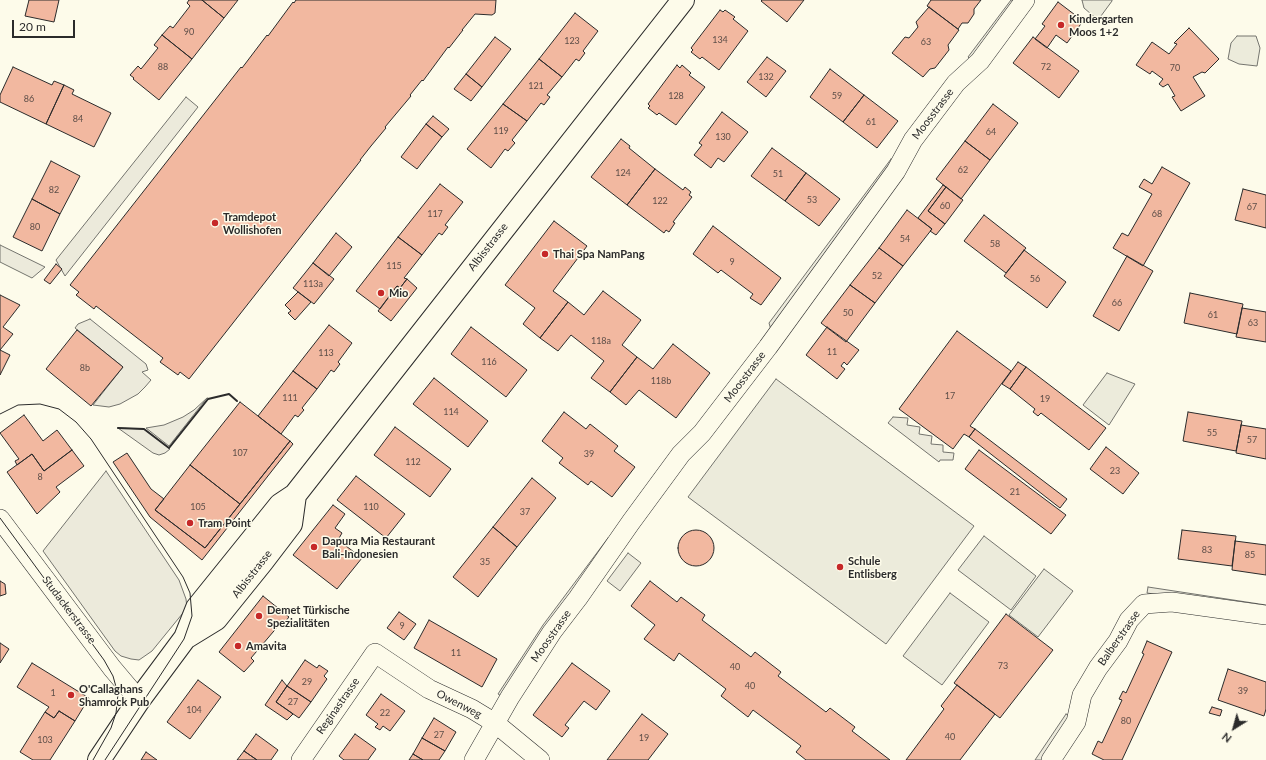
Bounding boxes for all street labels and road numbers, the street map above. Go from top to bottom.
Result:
street label: Moosstrasse [909,86,957,142]
street label: Albisstrasse [465,220,511,274]
street label: Moosstrasse [721,349,769,405]
street label: Albisstrasse [229,547,275,601]
street label: Studackerstrasse [39,574,99,646]
street label: Moosstrasse [528,607,574,665]
street label: Balberstrasse [1095,608,1143,668]
street label: Reginastrasse [314,675,362,737]
street label: Owenweg [434,687,484,721]

